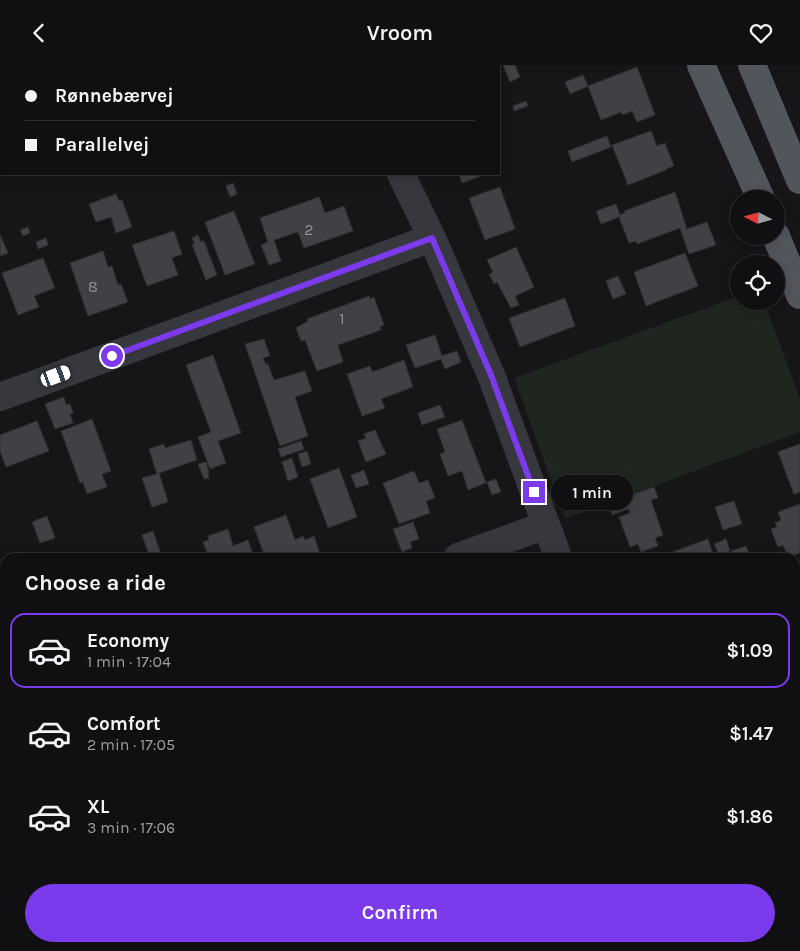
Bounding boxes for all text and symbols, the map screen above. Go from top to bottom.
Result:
icon: back [25,19,53,47]
icon: heart [747,19,775,47]
text: Vroom [367,20,433,46]
text: Rønnebærvej [55,85,174,107]
text: Parallelvej [55,134,149,156]
north arrow [730,190,785,245]
map controls [730,190,785,310]
house number: 2 [304,220,314,239]
button: locate [730,255,785,310]
house number: 8 [88,277,98,296]
house number: 1 [339,309,345,328]
route start [101,345,123,367]
car [39,364,72,388]
callout: 1 min [552,475,634,509]
route end [523,481,545,503]
text: 1 min [572,483,612,502]
text: Choose a ride [25,570,166,596]
icon: car [27,628,72,673]
text: Economy [87,630,169,652]
text: $1.09 [726,640,773,662]
text: 1 min · 17:04 [87,652,171,671]
icon: car [27,711,72,756]
text: Comfort [87,713,161,735]
text: $1.47 [729,723,773,745]
text: 2 min · 17:05 [87,735,175,754]
icon: car [27,794,72,839]
text: XL [87,796,109,818]
text: $1.86 [726,806,773,828]
text: 3 min · 17:06 [87,818,175,837]
button: Confirm [25,884,775,942]

